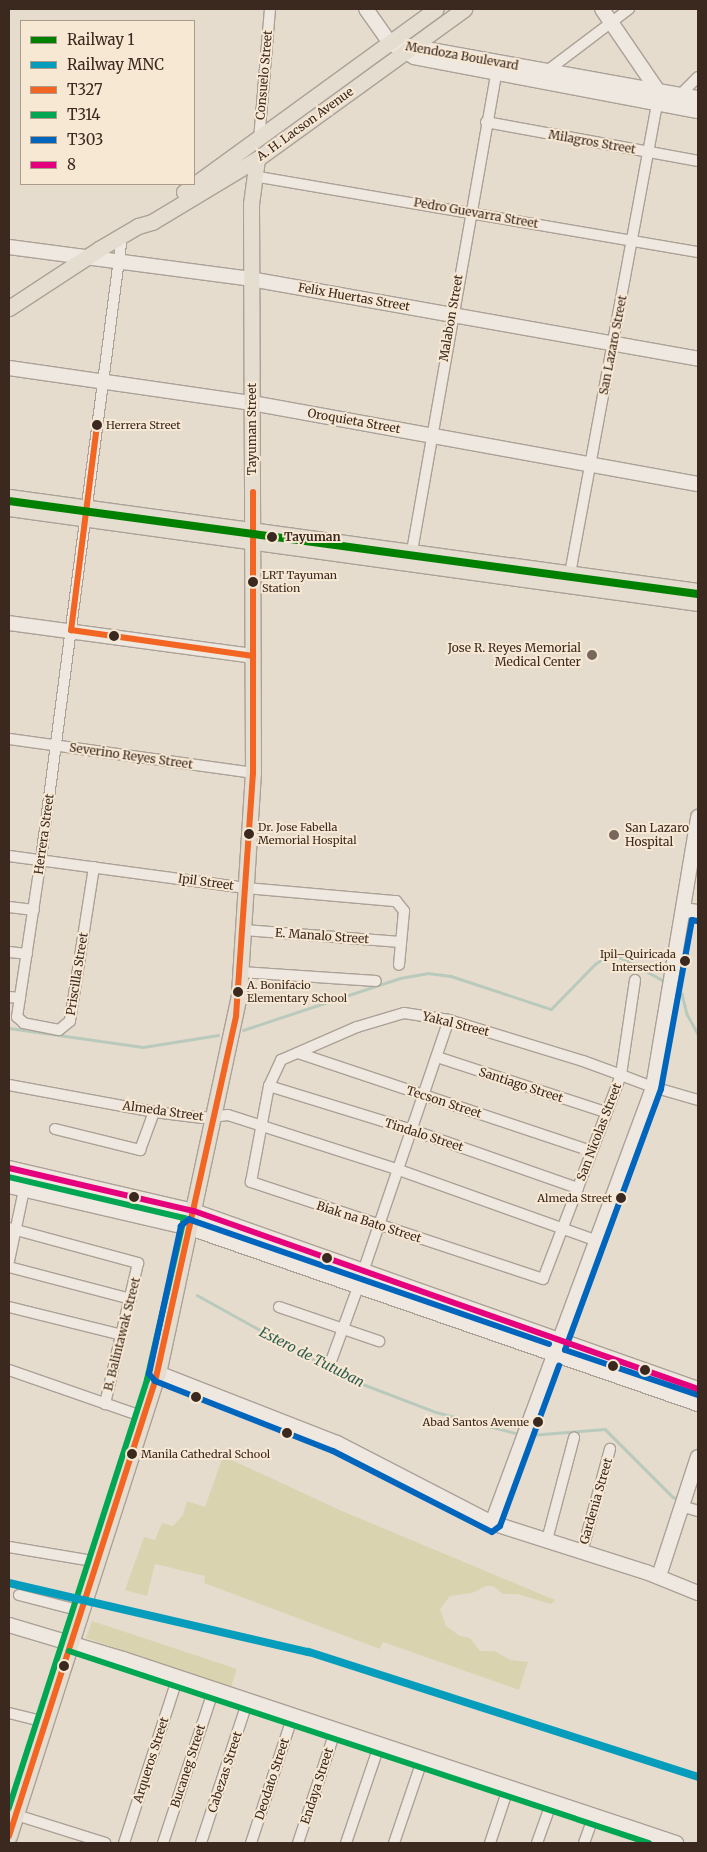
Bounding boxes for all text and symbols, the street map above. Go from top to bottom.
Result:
legend [20,20,195,185]
text: Railway 1 [67,30,134,49]
street label: Consuelo Street [253,30,275,120]
street label: Mendoza Boulevard [404,39,520,73]
text: Railway MNC [67,55,164,74]
text: T327 [67,80,102,99]
street label: A. H. Lacson Avenue [254,84,356,164]
text: T314 [67,105,101,124]
street label: Milagros Street [547,127,637,157]
text: T303 [67,130,103,149]
text: 8 [67,155,76,174]
street label: Pedro Guevarra Street [413,195,539,231]
street label: Malabon Street [436,273,466,363]
street label: Felix Huertas Street [297,280,411,314]
street label: San Lazaro Street [596,294,630,396]
street label: Tayuman Street [245,383,259,475]
street label: Oroquieta Street [306,406,402,436]
place label: Herrera Street [106,418,181,432]
marker: Herrera Street [92,420,102,430]
marker: Tayuman [263,528,281,546]
place label: Tayuman [284,530,341,544]
place label: LRT Tayuman Station [262,569,337,595]
marker: LRT Tayuman Station [248,577,258,587]
unlabelled marker [109,631,119,641]
place label: Jose R. Reyes Memorial Medical Center [448,641,581,669]
marker: Jose R. Reyes Memorial Medical Center [585,648,599,662]
street label: Severino Reyes Street [68,740,194,772]
street label: Herrera Street [31,793,57,875]
place label: Dr. Jose Fabella Memorial Hospital [258,821,357,847]
place label: San Lazaro Hospital [625,821,689,849]
marker: San Lazaro Hospital [607,828,621,842]
marker: Dr. Jose Fabella Memorial Hospital [244,829,254,839]
street label: Ipil Street [177,871,235,893]
street label: E. Manalo Street [275,926,369,946]
street label: Priscilla Street [63,931,91,1017]
place label: Ipil–Quiricada Intersection [600,948,676,974]
marker: Ipil–Quiricada Intersection [680,956,690,966]
place label: A. Bonifacio Elementary School [247,979,347,1005]
marker: A. Bonifacio Elementary School [233,987,243,997]
street label: Yakal Street [421,1009,491,1039]
street label: Santiago Street [477,1065,565,1105]
street label: San Nicolas Street [574,1081,624,1183]
street label: Tecson Street [404,1083,484,1121]
street label: Almeda Street [122,1098,204,1124]
street label: Tindalo Street [383,1115,465,1155]
place label: Almeda Street [537,1191,612,1205]
unlabelled marker [129,1192,139,1202]
marker: Almeda Street [616,1193,626,1203]
street label: Biak na Bato Street [315,1198,423,1246]
unlabelled marker [322,1253,332,1263]
street label: B. Balintawak Street [101,1276,143,1392]
water label: Estero de Tutuban [257,1323,367,1391]
unlabelled marker [608,1361,618,1371]
unlabelled marker [640,1365,650,1375]
unlabelled marker [191,1392,201,1402]
place label: Abad Santos Avenue [423,1415,529,1429]
marker: Abad Santos Avenue [533,1417,543,1427]
unlabelled marker [282,1428,292,1438]
place label: Manila Cathedral School [141,1447,270,1461]
marker: Manila Cathedral School [127,1449,137,1459]
street label: Gardenia Street [577,1456,615,1546]
unlabelled marker [59,1661,69,1671]
street label: Arqueros Street [130,1715,172,1805]
street label: Bucaneg Street [168,1723,208,1809]
street label: Cabezas Street [205,1730,245,1814]
street label: Deodato Street [252,1736,292,1822]
street label: Endaya Street [298,1746,336,1826]

